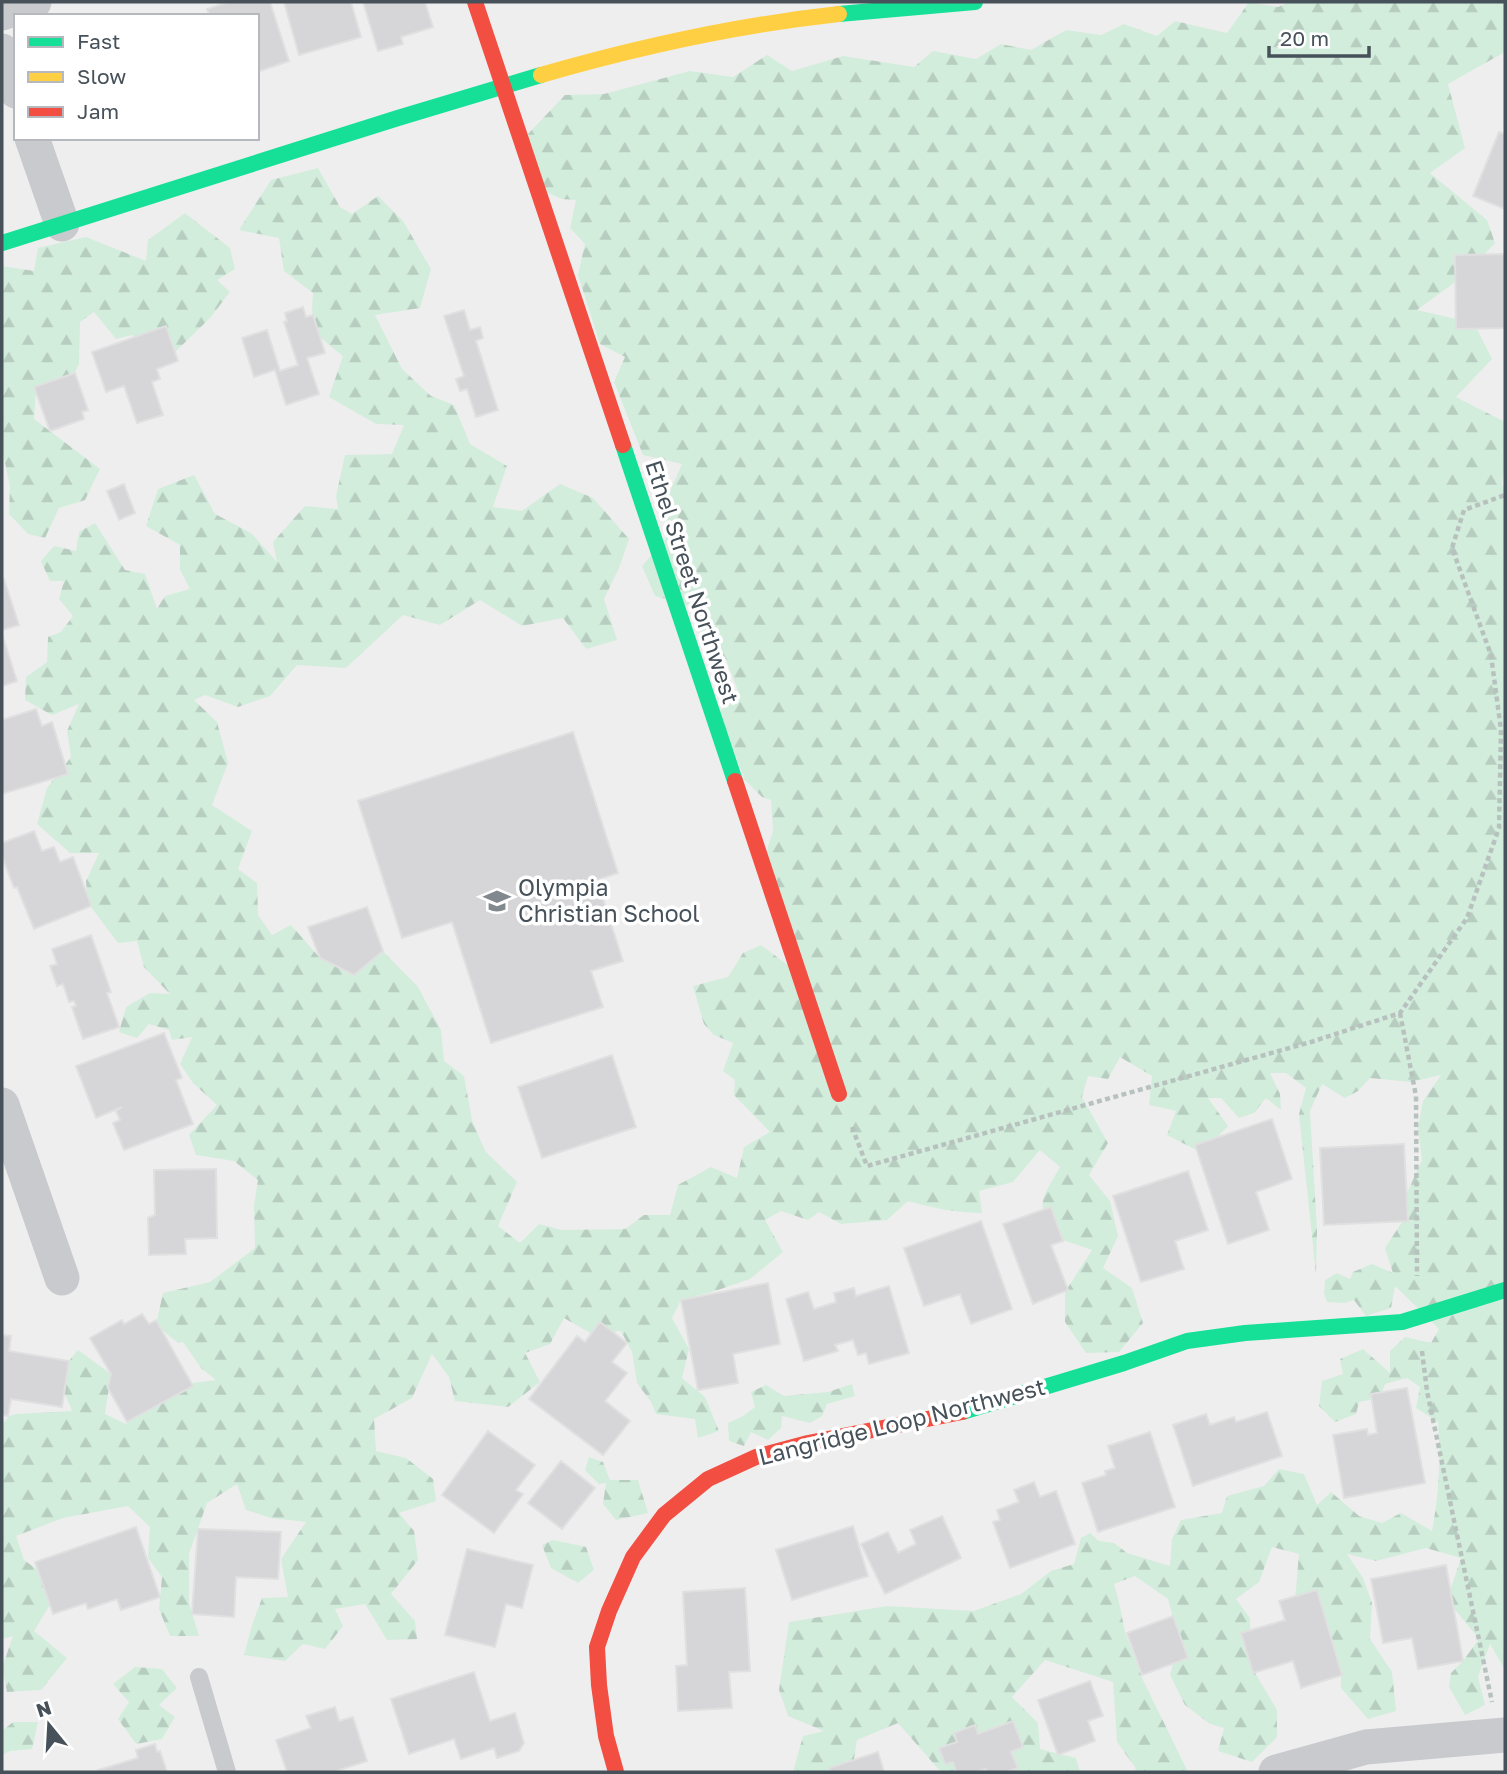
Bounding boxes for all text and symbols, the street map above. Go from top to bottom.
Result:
legend [14,14,259,140]
scale bar [1269,14,1369,58]
text: 20 m [1280,25,1329,51]
text: Fast [77,28,120,54]
text: Slow [77,63,126,89]
text: Jam [77,98,119,124]
street label: Ethel Street Northwest [640,456,746,707]
place label: Olympia Christian School [518,873,700,927]
school or university icon: Olympia Christian School [482,886,512,916]
street label: Langridge Loop Northwest [756,1372,1048,1470]
north arrow [14,1690,84,1760]
text: N [33,1695,54,1722]

